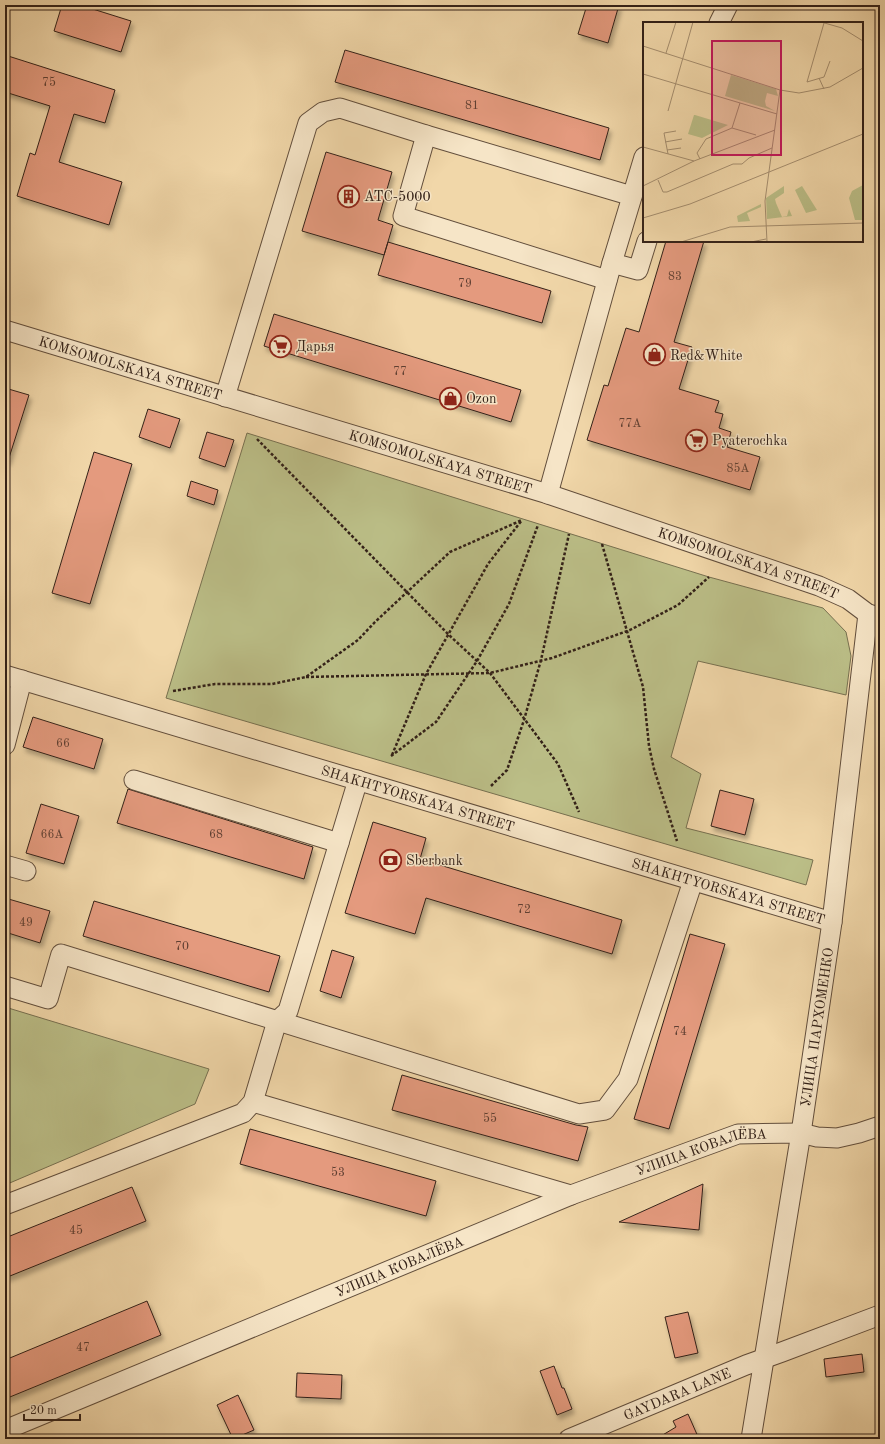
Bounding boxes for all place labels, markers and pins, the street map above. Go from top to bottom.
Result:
building icon: АТС-5000 [336,183,362,209]
place label: АТС-5000 [364,190,431,204]
supermarket icon: Дарья [268,333,294,359]
place label: Дарья [296,340,334,354]
shop icon: Red&White [641,342,667,368]
place label: Red&White [670,349,742,363]
shop icon: Ozon [437,385,463,411]
place label: Ozon [466,392,497,406]
supermarket icon: Pyaterochka [683,427,709,453]
place label: Pyaterochka [712,434,787,448]
bank icon: Sberbank [378,847,404,873]
place label: Sberbank [406,854,463,868]

